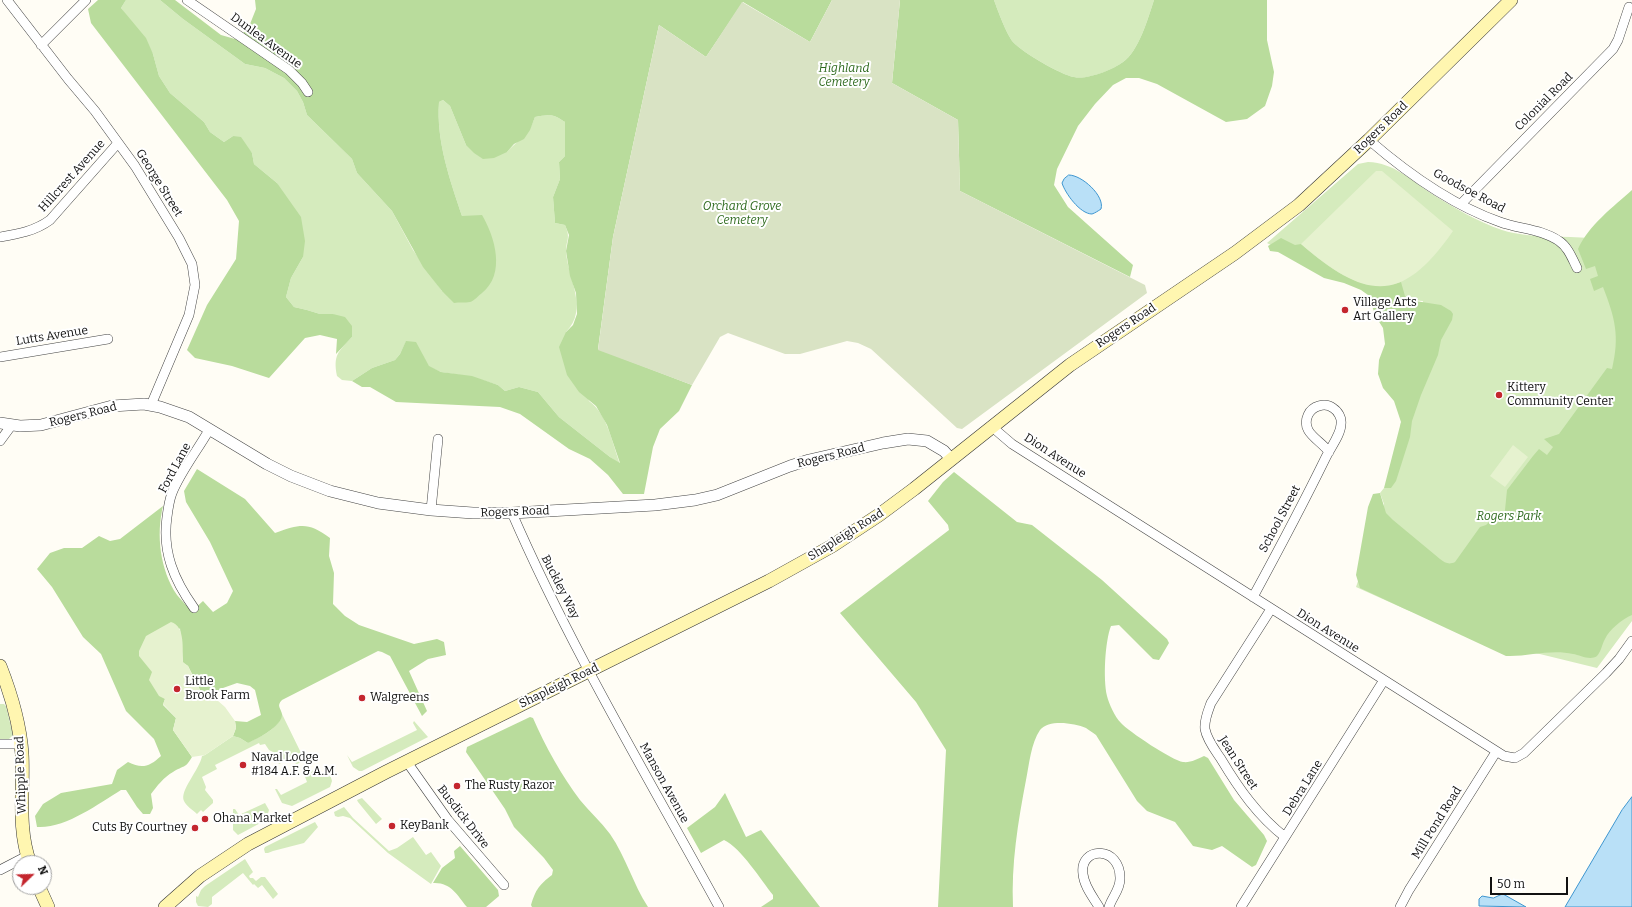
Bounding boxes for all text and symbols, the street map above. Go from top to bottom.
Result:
street label: Dunlea Avenue [228,10,304,72]
park label: Highland Cemetery [818,62,870,90]
street label: Colonial Road [1512,70,1576,134]
street label: Rogers Road [1351,99,1411,157]
street label: Hillcrest Avenue [36,137,108,215]
street label: George Street [133,147,185,219]
street label: Goodsoe Road [1431,166,1507,216]
park label: Orchard Grove Cemetery [703,200,781,228]
place label: Village Arts Art Gallery [1353,296,1417,324]
street label: Rogers Road [1093,301,1159,351]
marker: Village Arts Art Gallery [1340,305,1350,315]
street label: Lutts Avenue [15,323,89,349]
place label: Kittery Community Center [1507,381,1613,409]
marker: Kittery Community Center [1494,390,1504,400]
street label: Rogers Road [48,400,118,430]
street label: Dion Avenue [1021,431,1089,481]
street label: Ford Lane [156,440,194,496]
street label: Rogers Road [796,441,866,471]
street label: School Street [1256,483,1304,555]
street label: Rogers Road [480,504,550,520]
street label: Shapleigh Road [805,506,887,564]
park label: Rogers Park [1477,510,1541,524]
street label: Buckley Way [538,553,582,621]
street label: Dion Avenue [1294,606,1362,656]
street label: Shapleigh Road [517,661,601,711]
place label: Little Brook Farm [185,675,250,703]
marker: Little Brook Farm [172,684,182,694]
place label: Walgreens [370,691,429,705]
marker: Walgreens [357,693,367,703]
street label: Jean Street [1215,734,1261,792]
street label: Whipple Road [12,736,30,814]
street label: Manson Avenue [636,740,692,826]
place label: Naval Lodge #184 A.F. & A.M. [251,751,337,779]
street label: Debra Lane [1280,757,1326,819]
marker: Naval Lodge #184 A.F. & A.M. [238,760,248,770]
place label: The Rusty Razor [465,779,554,793]
marker: The Rusty Razor [452,781,462,791]
street label: Busdick Drive [434,783,492,851]
street label: Mill Pond Road [1409,784,1465,862]
place label: Ohana Market [213,812,292,826]
marker: Ohana Market [200,814,210,824]
place label: KeyBank [400,819,449,833]
place label: Cuts By Courtney [92,821,187,835]
marker: KeyBank [387,821,397,831]
marker: Cuts By Courtney [190,823,200,833]
north arrow [12,855,52,895]
text: N [35,864,50,877]
scale bar [1492,869,1570,895]
text: 50 m [1497,877,1525,891]

